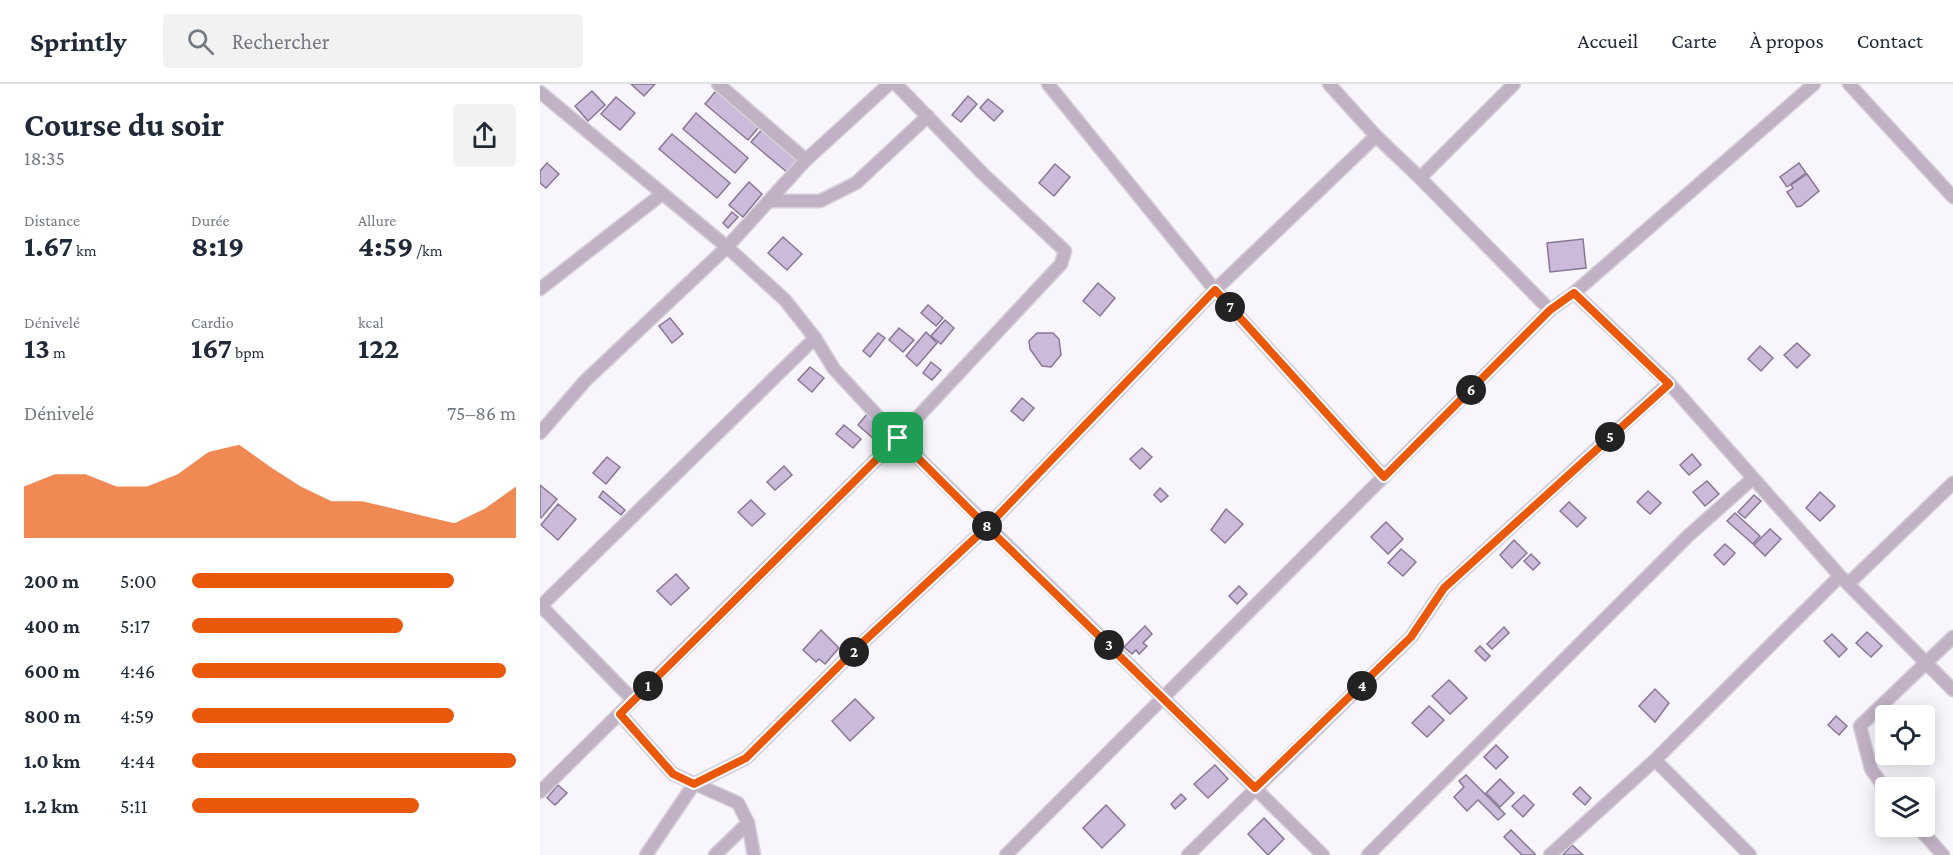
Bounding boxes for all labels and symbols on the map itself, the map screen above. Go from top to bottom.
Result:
pin: 7 [1215,292,1245,322]
pin: 6 [1456,375,1486,405]
pin [872,412,923,463]
pin: 5 [1595,422,1625,452]
pin: 8 [972,511,1002,541]
pin: 3 [1094,630,1124,660]
pin: 2 [839,637,869,667]
pin: 1 [633,671,663,701]
pin: 4 [1347,671,1377,701]

